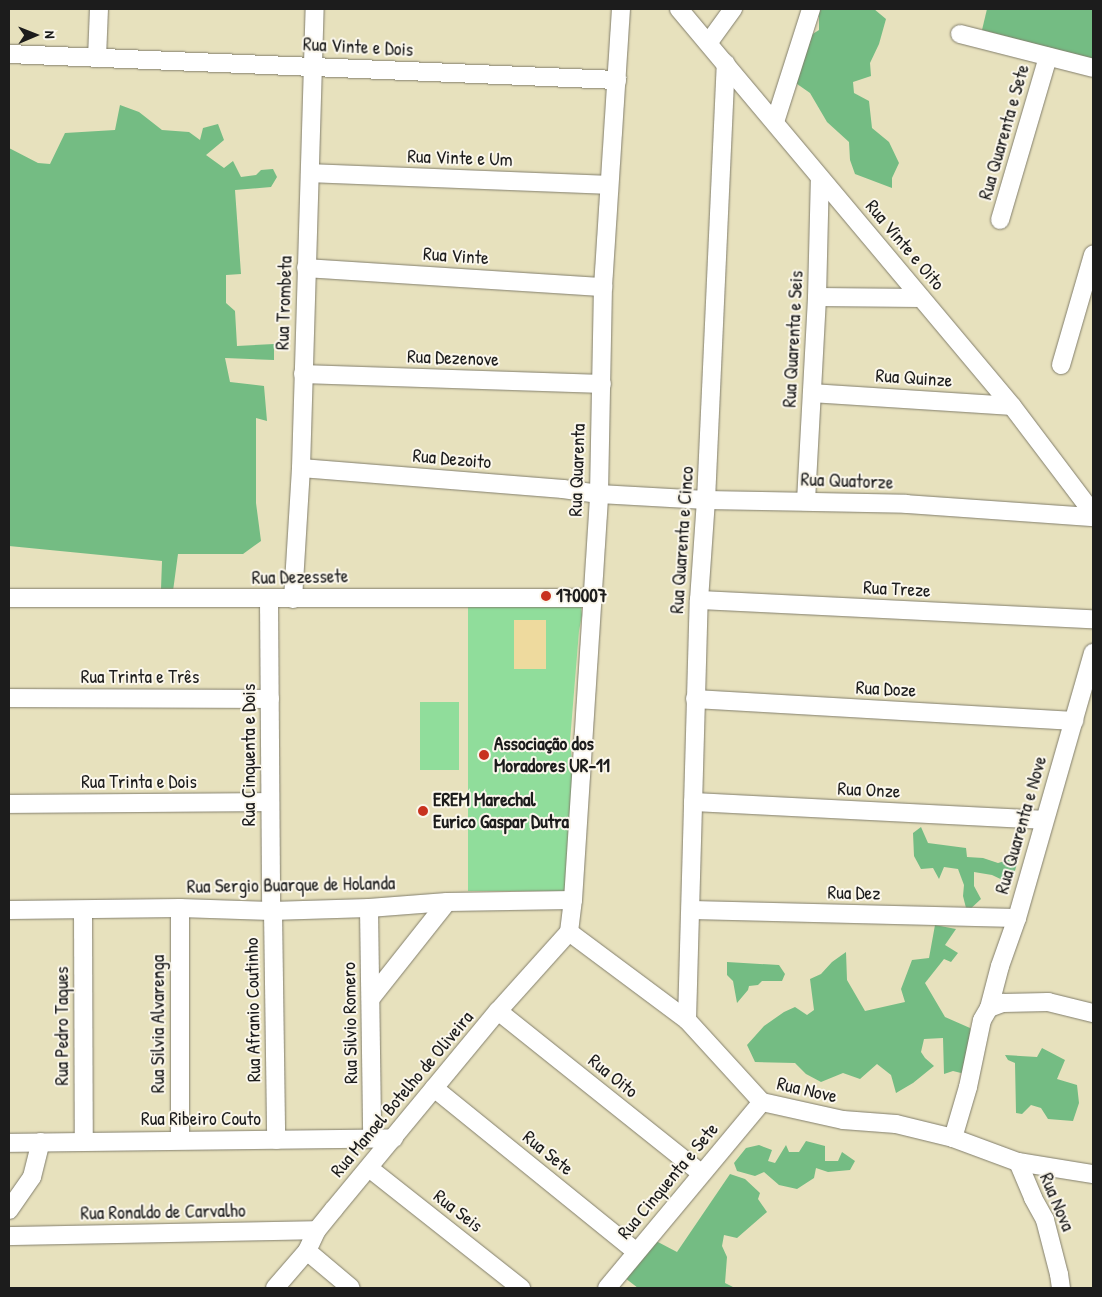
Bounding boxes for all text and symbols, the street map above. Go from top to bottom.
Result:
north arrow [10,10,60,60]
text: N [41,31,60,39]
street label: Rua Vinte e Dois [302,33,414,61]
street label: Rua Quarenta e Sete [974,62,1034,202]
street label: Rua Vinte e Um [407,145,513,171]
street label: Rua Vinte e Oito [861,195,949,295]
street label: Rua Vinte [422,242,490,270]
street label: Rua Trombeta [271,256,297,350]
street label: Rua Quarenta e Seis [778,270,808,408]
street label: Rua Dezenove [407,345,499,371]
street label: Rua Quinze [875,364,953,392]
street label: Rua Quarenta [564,423,590,517]
street label: Rua Dezoito [412,444,492,474]
street label: Rua Quarenta e Cinco [665,466,699,614]
street label: Rua Quatorze [800,468,894,494]
street label: Rua Dezessete [252,565,348,589]
street label: Rua Treze [863,576,931,602]
place label: 170007 [556,585,607,607]
marker: 170007 [540,590,552,602]
street label: Rua Trinta e Três [81,666,199,688]
street label: Rua Doze [855,676,917,702]
street label: Rua Cinquenta e Dois [238,684,260,826]
place label: Associação dos Moradores UR-11 [494,733,610,777]
marker: Associação dos Moradores UR-11 [478,749,490,761]
street label: Rua Quarenta e Nove [990,754,1052,896]
street label: Rua Trinta e Dois [81,771,197,793]
street label: Rua Onze [837,777,901,803]
place label: EREM Marechal Eurico Gaspar Dutra [433,789,569,833]
marker: EREM Marechal Eurico Gaspar Dutra [417,805,429,817]
street label: Rua Sergio Buarque de Holanda [187,872,395,898]
street label: Rua Dez [827,881,881,905]
street label: Rua Afranio Coutinho [240,938,266,1082]
street label: Rua Silvia Alvarenga [147,955,169,1093]
street label: Rua Silvio Romero [338,962,362,1084]
street label: Rua Pedro Taques [51,966,73,1086]
street label: Rua Manoel Botelho de Oliveira [326,1006,478,1182]
street label: Rua Oito [584,1049,642,1103]
street label: Rua Nove [775,1072,839,1108]
street label: Rua Ribeiro Couto [141,1108,261,1130]
street label: Rua Cinquenta e Sete [613,1118,723,1244]
street label: Rua Sete [518,1126,578,1180]
street label: Rua Nova [1035,1170,1079,1234]
street label: Rua Seis [429,1185,487,1237]
street label: Rua Ronaldo de Carvalho [80,1199,246,1225]

